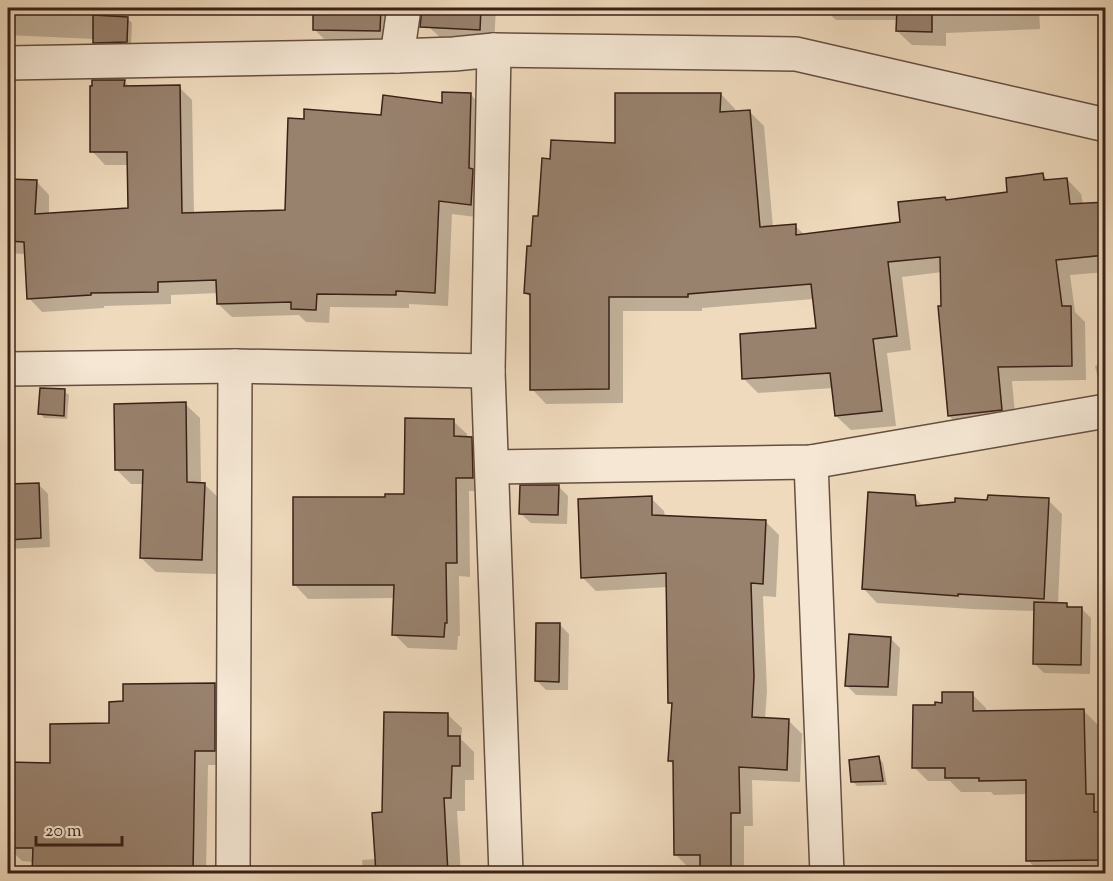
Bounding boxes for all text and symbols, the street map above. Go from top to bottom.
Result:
scale bar [36,809,122,847]
text: 20 m [45,819,82,845]

